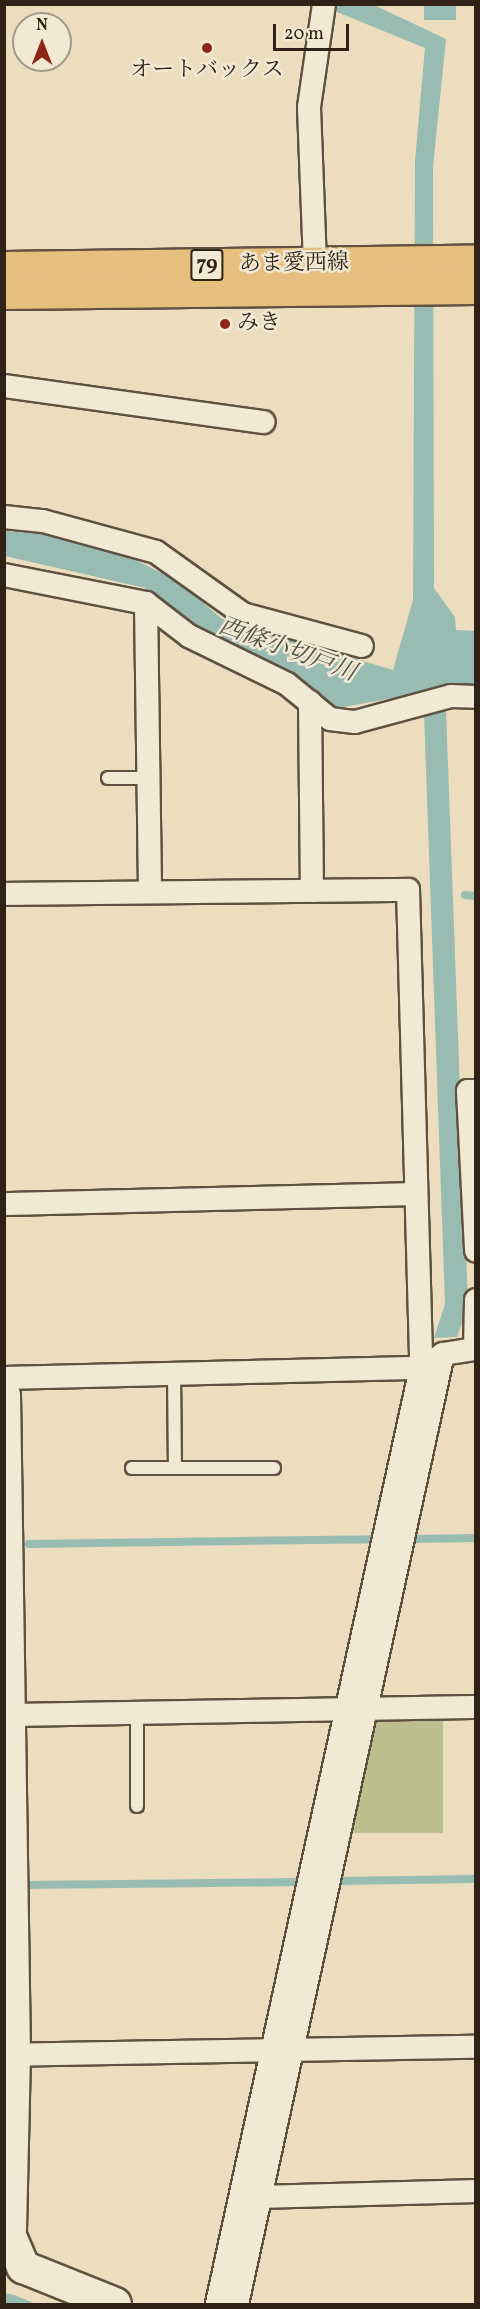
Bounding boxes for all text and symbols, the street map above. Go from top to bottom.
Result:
north arrow [12,12,72,72]
scale bar [276,12,352,50]
text: N [36,15,48,37]
text: 20 m [284,22,324,47]
marker: オートバックス [200,41,214,55]
place label: オートバックス [130,58,284,84]
road number: 79 [189,247,225,283]
street label: あま愛西線 [239,250,349,278]
place label: みき [237,311,281,337]
marker: みき [218,317,232,331]
water label: 西條小切戸川 [214,613,360,689]

